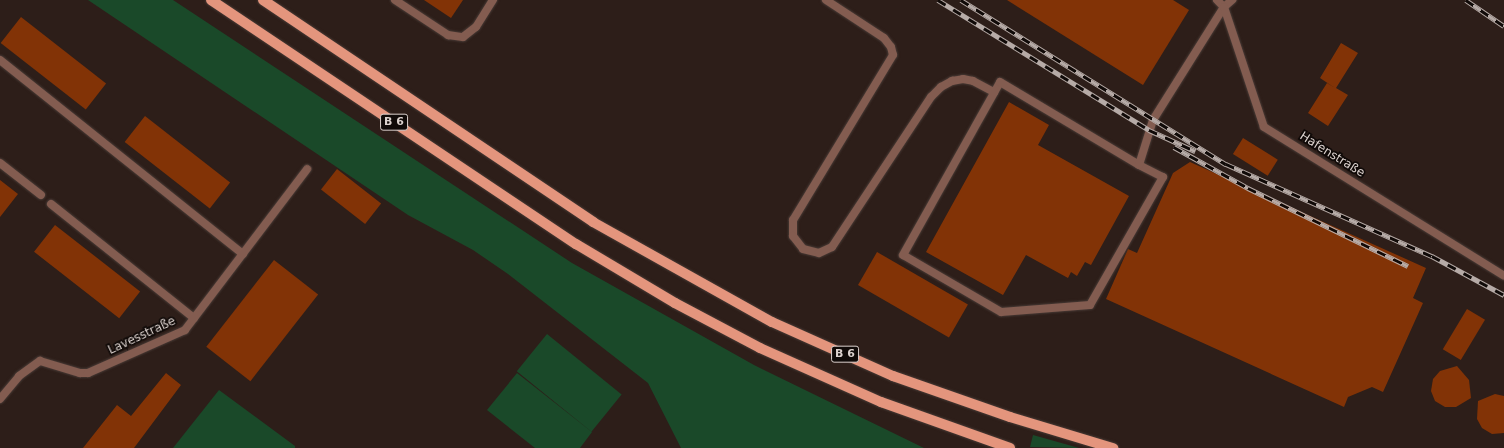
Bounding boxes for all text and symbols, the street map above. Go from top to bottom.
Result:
road number: B 6 [380,113,408,131]
street label: Hafenstraße [1297,129,1367,181]
street label: Lavesstraße [106,314,178,358]
road number: B 6 [831,345,859,363]

